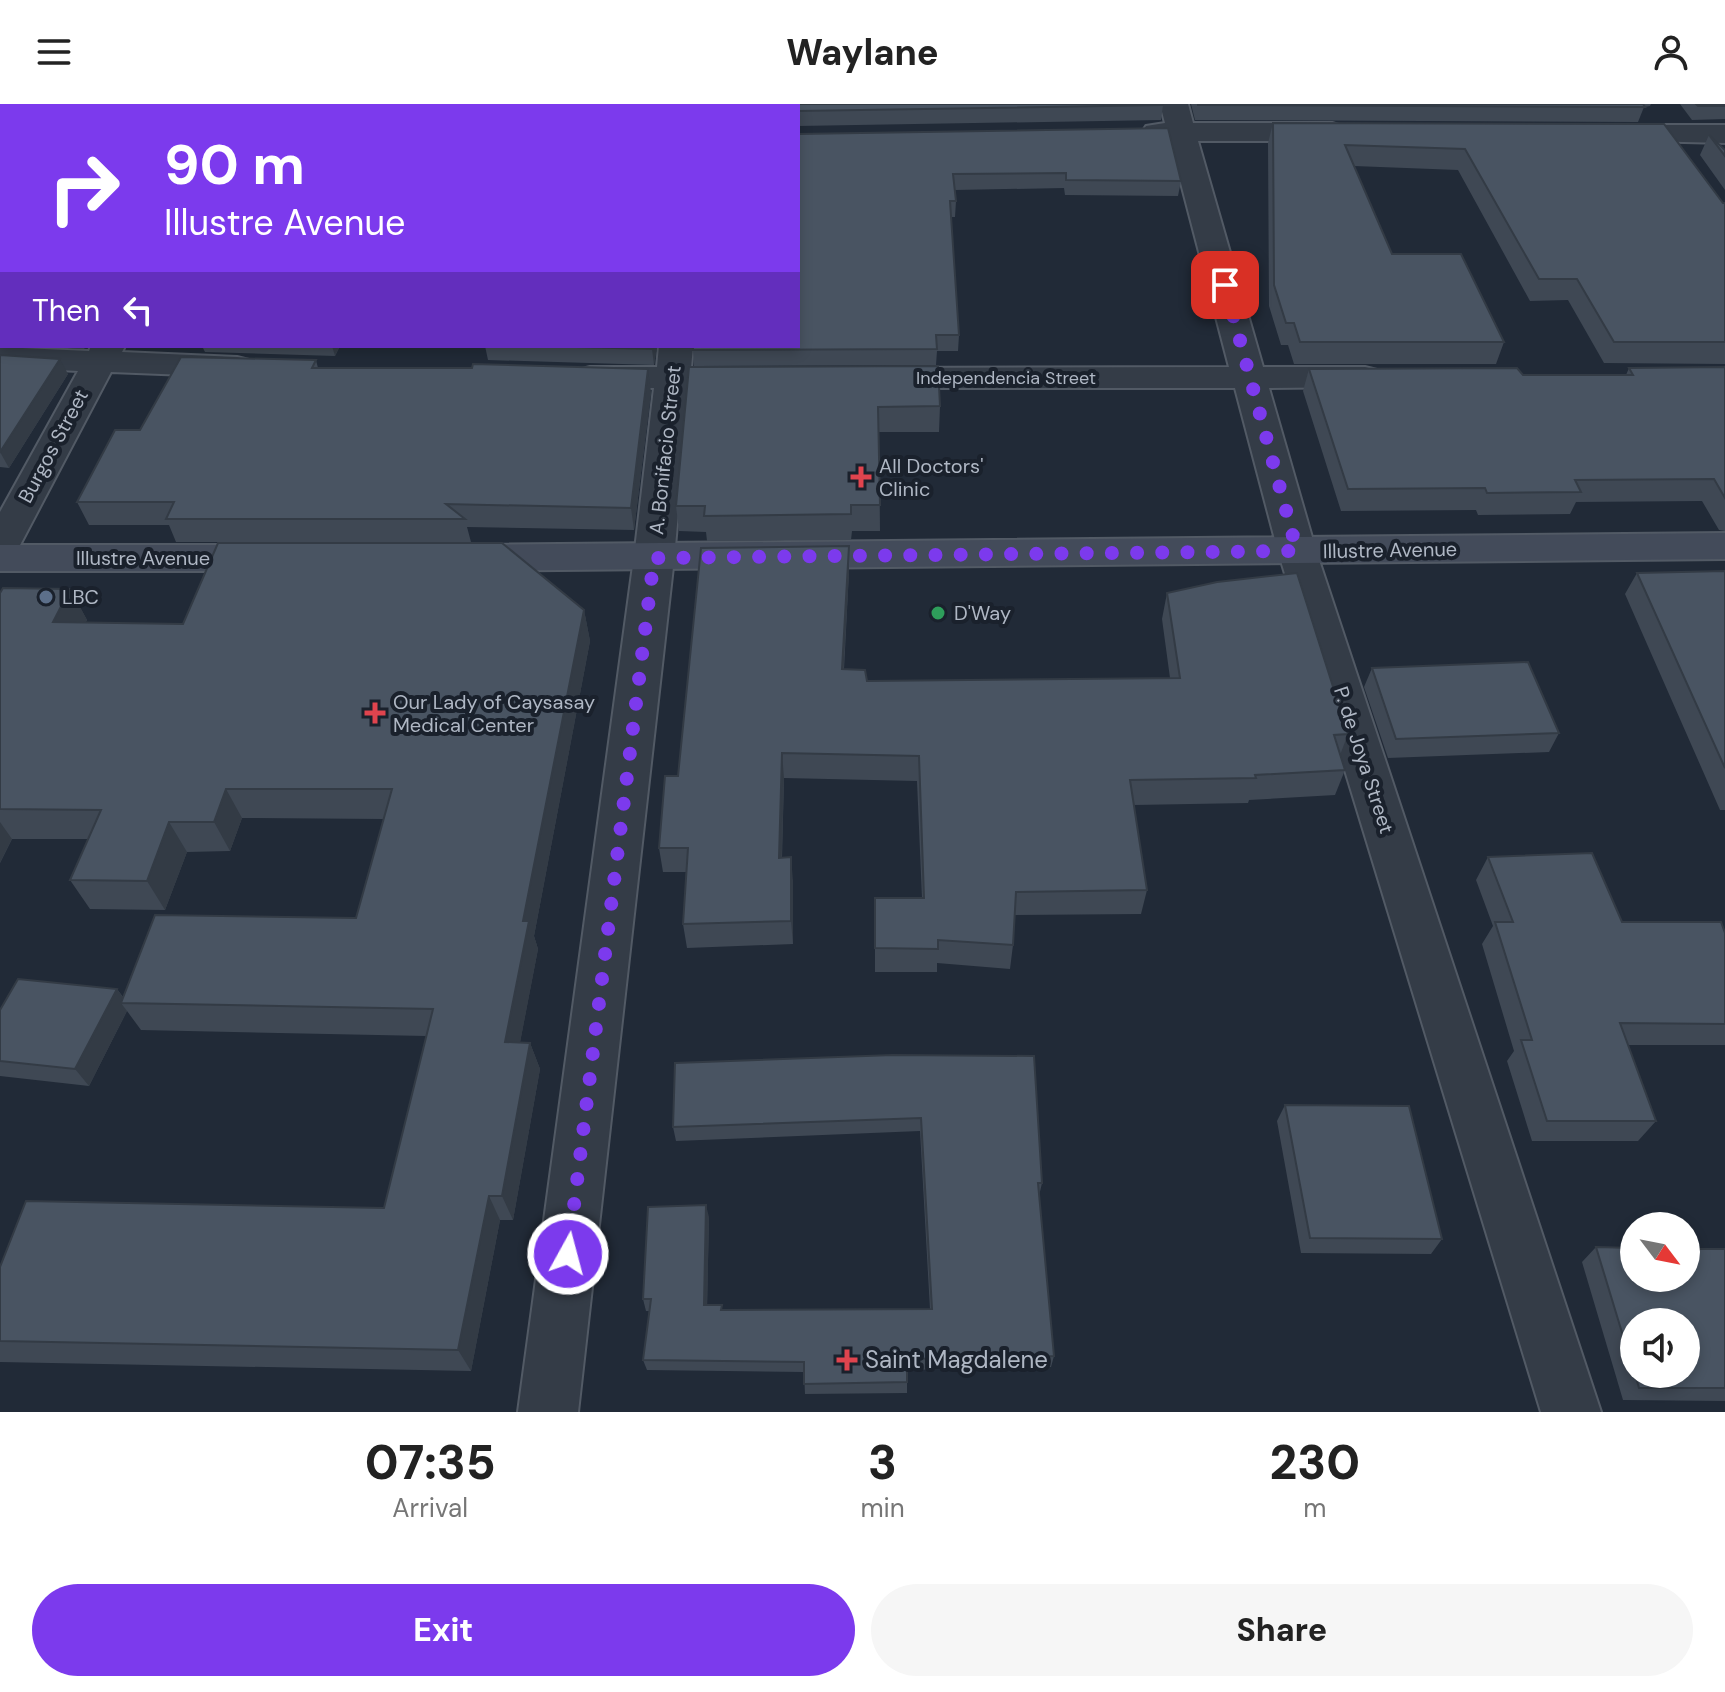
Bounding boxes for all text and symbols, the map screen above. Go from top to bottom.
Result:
text: Waylane [786,29,939,76]
icon: menu [32,30,76,74]
icon: person [1649,30,1693,74]
text: 90 m [164,128,305,201]
icon: right [32,136,136,240]
text: Illustre Avenue [164,199,406,246]
pin [1191,251,1259,319]
icon: arrive [1203,263,1247,307]
icon: left [116,288,160,332]
text: Then [32,291,100,330]
street label: A. Bonifacio Street [643,364,687,536]
street label: Independencia Street [916,366,1096,390]
street label: Burgos Street [12,384,94,507]
place label: All Doctors' Clinic [879,453,983,502]
marker: All Doctors' Clinic [850,466,872,488]
street label: Illustre Avenue [1323,536,1457,564]
street label: Illustre Avenue [76,545,210,571]
place label: LBC [62,584,99,610]
marker: LBC [37,588,55,606]
place label: D'Way [954,600,1011,626]
marker: D'Way [929,604,947,622]
street label: P. de Joya Street [1328,683,1400,837]
place label: Our Lady of Caysasay Medical Center [393,689,595,738]
marker: Our Lady of Caysasay Medical Center [364,702,386,724]
position arrow [526,1212,610,1296]
north arrow [1620,1212,1700,1292]
map controls [1620,1212,1700,1388]
button: sound [1620,1308,1700,1388]
place label: Saint Magdalene [865,1344,1048,1375]
marker: Saint Magdalene [836,1349,858,1371]
text: 07:35 [365,1431,496,1494]
text: 3 [868,1431,897,1494]
text: 230 [1270,1431,1360,1494]
text: Arrival [392,1491,468,1525]
text: min [860,1491,905,1525]
text: m [1303,1491,1326,1525]
button: Exit [32,1584,855,1676]
button: Share [871,1584,1693,1676]

